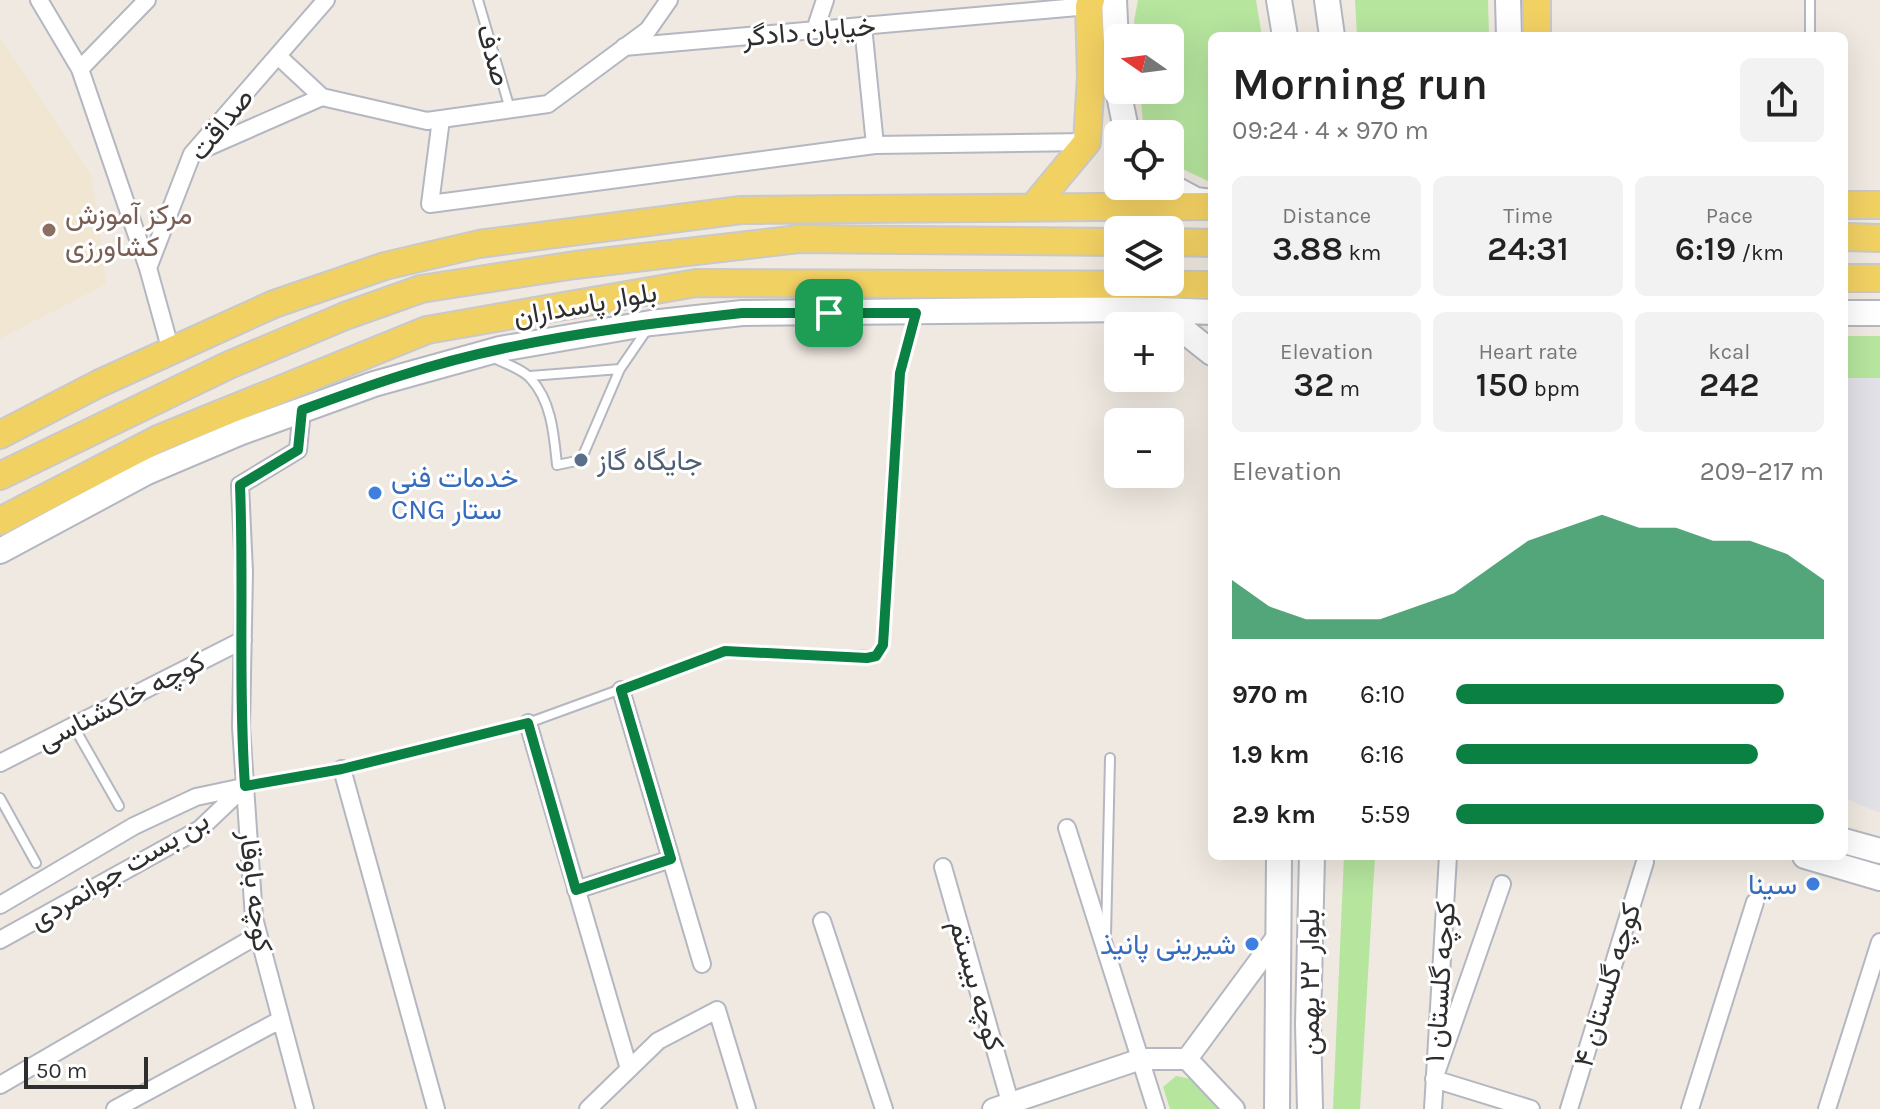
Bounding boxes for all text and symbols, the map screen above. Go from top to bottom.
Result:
street label: خیابان دادگر [740,9,877,54]
street label: صدف [470,20,518,90]
north arrow [1104,24,1184,104]
map controls [1104,24,1184,488]
button: share [1740,58,1824,142]
text: Morning run [1232,59,1488,110]
street label: صداقت [182,81,260,167]
text: 09:24 · 4 × 970 m [1232,115,1429,146]
button: locate [1104,120,1184,200]
place label: مرکز آموزش کشاورزی [65,198,192,264]
text: Distance [1282,203,1371,229]
text: Time [1503,203,1553,229]
text: Pace [1706,203,1753,229]
button: layers [1104,216,1184,296]
marker: مرکز آموزش کشاورزی [40,221,58,239]
text: 3.88 [1272,229,1343,269]
text: 24:31 [1487,229,1569,269]
text: 6:19 [1675,229,1736,269]
text: km [1343,240,1381,266]
text: /km [1736,240,1784,266]
street label: بلوار پاسداران [511,275,660,335]
pin [795,279,863,347]
icon: arrive [807,291,851,335]
button: + [1104,312,1184,392]
text: Elevation [1280,339,1373,365]
text: Heart rate [1478,339,1578,365]
text: kcal [1708,339,1750,365]
text: 32 [1293,365,1334,405]
text: 150 [1476,365,1528,405]
text: 242 [1699,365,1760,405]
text: m [1334,376,1360,402]
text: bpm [1528,376,1580,402]
button: − [1104,408,1184,488]
place label: جایگاه گاز [596,444,702,478]
marker: جایگاه گاز [572,451,590,469]
text: Elevation [1232,456,1342,487]
text: 209–217 m [1700,456,1824,487]
place label: خدمات فنی‌ CNG ستار [391,461,518,527]
marker: خدمات فنی‌ CNG ستار [366,484,384,502]
street label: کوچه خاکشناسی [32,645,211,759]
text: 970 m [1232,679,1309,710]
text: 6:10 [1360,679,1405,710]
text: 1.9 km [1232,739,1309,770]
text: 6:16 [1360,739,1404,770]
text: 2.9 km [1232,799,1316,830]
text: 5:59 [1360,799,1410,830]
street label: بن بست جوانمردی [23,804,215,937]
street label: کوچه باوقار [230,827,280,954]
place label: سینا [1748,868,1797,901]
marker: سینا [1804,875,1822,893]
street label: کوچه گلستان ۴ [1566,899,1649,1071]
street label: کوچه گلستان ۱ [1418,900,1464,1064]
street label: بلوار ۲۲ بهمن [1293,909,1327,1055]
street label: کوچه بیستم [941,916,1011,1055]
place label: شیرینی پانیذ [1100,928,1236,963]
marker: شیرینی پانیذ [1243,935,1261,953]
scale bar [24,1053,148,1089]
text: 50 m [36,1058,87,1084]

